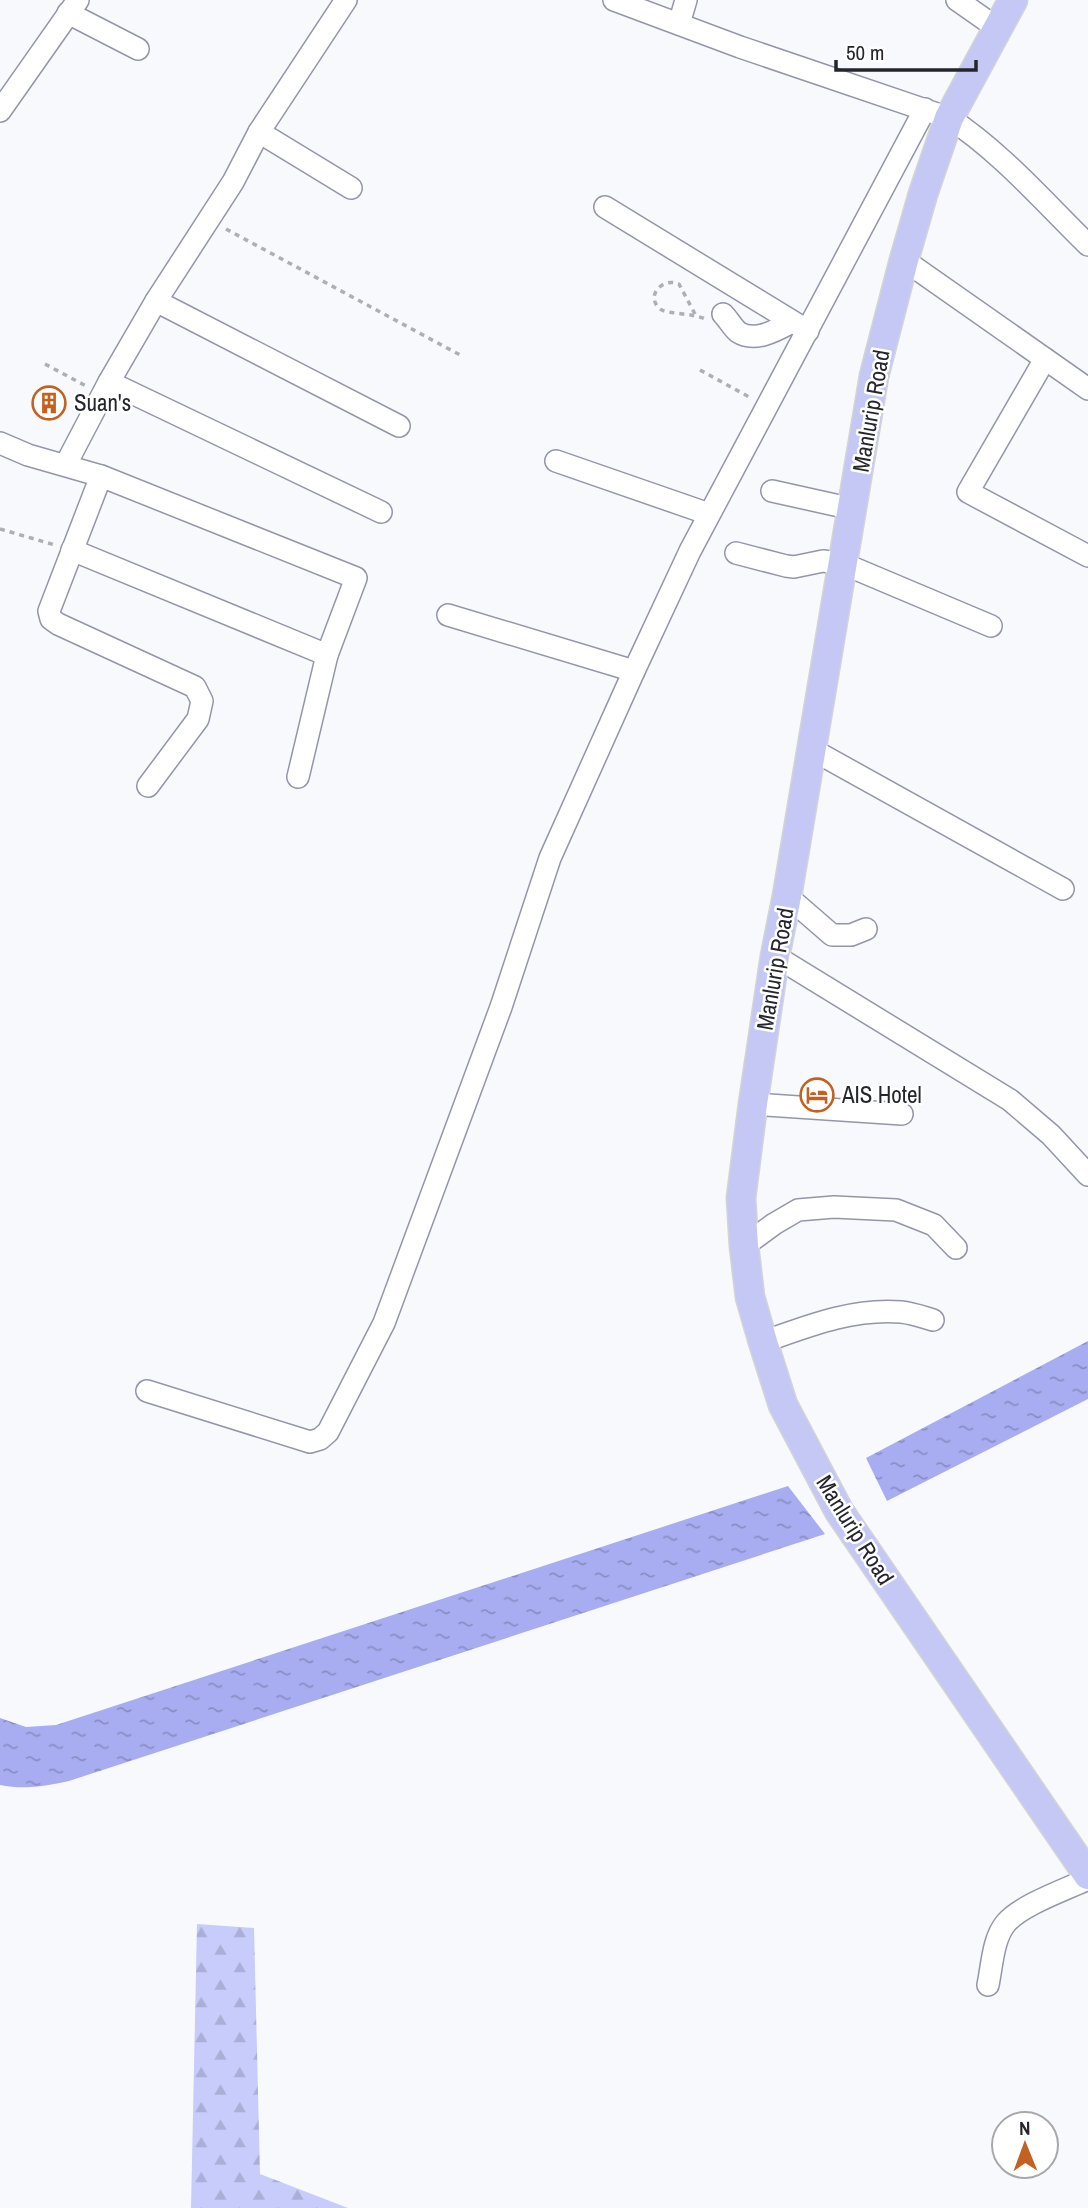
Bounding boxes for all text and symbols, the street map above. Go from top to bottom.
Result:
scale bar [836,28,976,72]
text: 50 m [846,38,884,67]
street label: Manlurip Road [845,347,897,475]
building icon: Suan's [30,384,68,422]
place label: Suan's [74,387,131,418]
street label: Manlurip Road [749,905,801,1033]
hotel icon: AIS Hotel [798,1076,836,1114]
place label: AIS Hotel [841,1079,922,1110]
street label: Manlurip Road [810,1469,901,1590]
north arrow [990,2110,1060,2180]
text: N [1019,2115,1031,2141]

